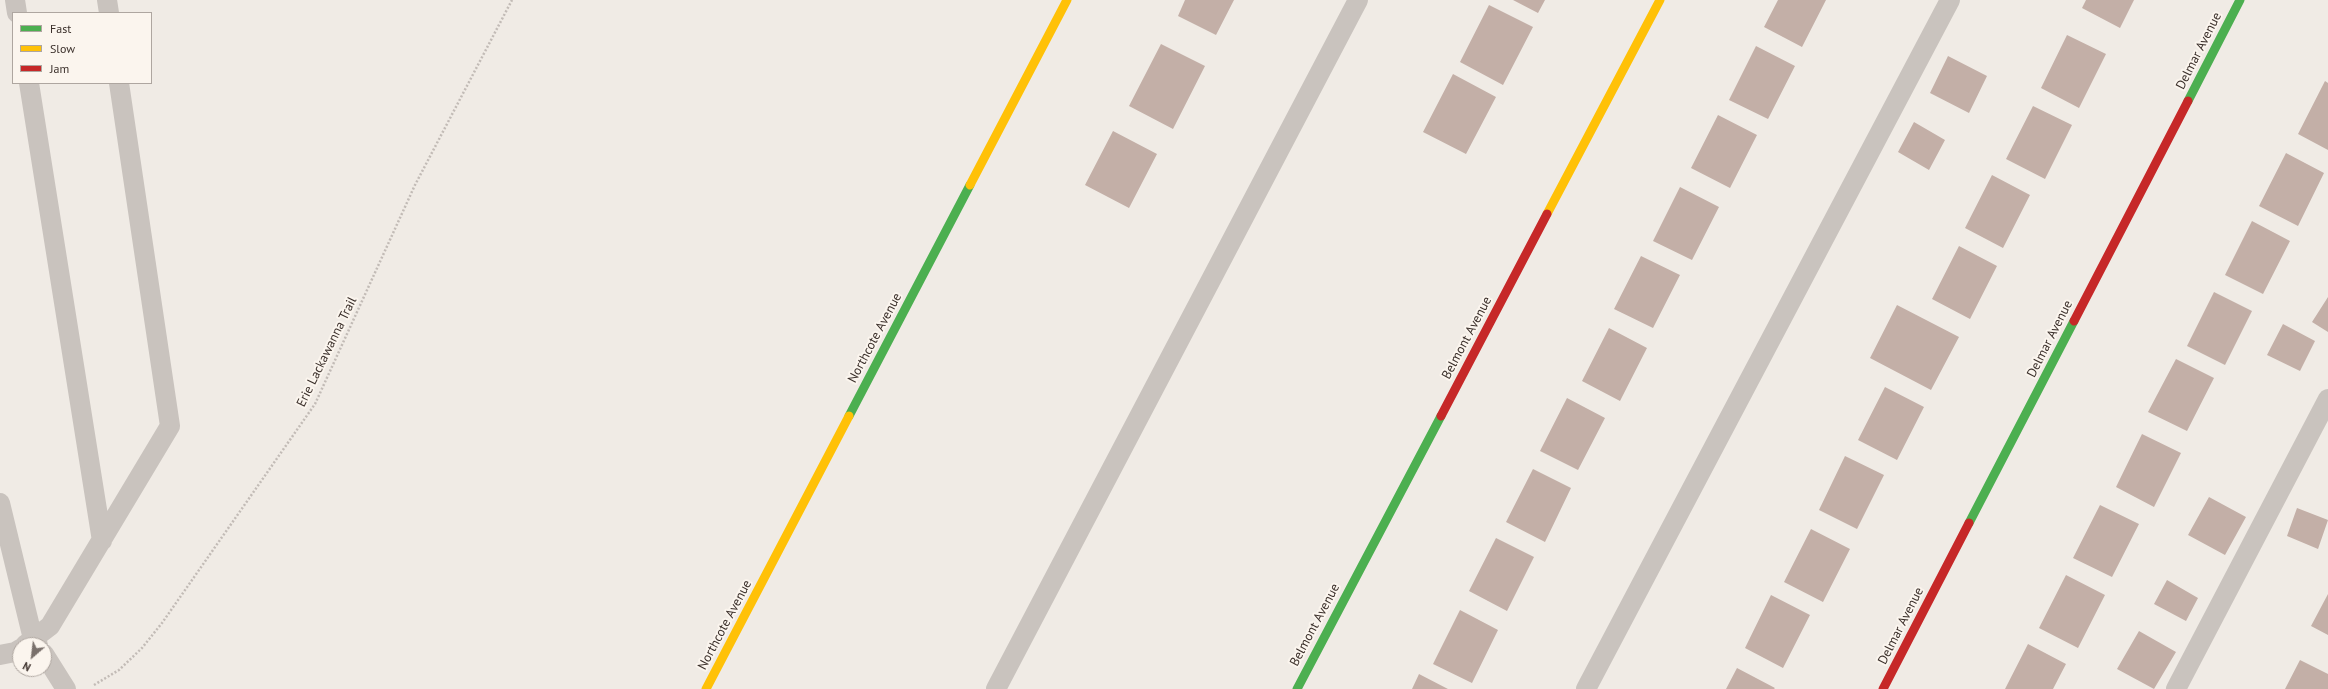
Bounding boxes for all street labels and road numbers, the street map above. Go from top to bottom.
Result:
street label: Delmar Avenue [2173,10,2225,92]
street label: Northcote Avenue [845,290,905,386]
street label: Erie Lackawanna Trail [294,294,360,410]
street label: Belmont Avenue [1439,294,1495,382]
street label: Delmar Avenue [2024,298,2076,380]
street label: Northcote Avenue [695,577,755,673]
street label: Belmont Avenue [1287,581,1343,669]
street label: Delmar Avenue [1875,585,1927,667]

